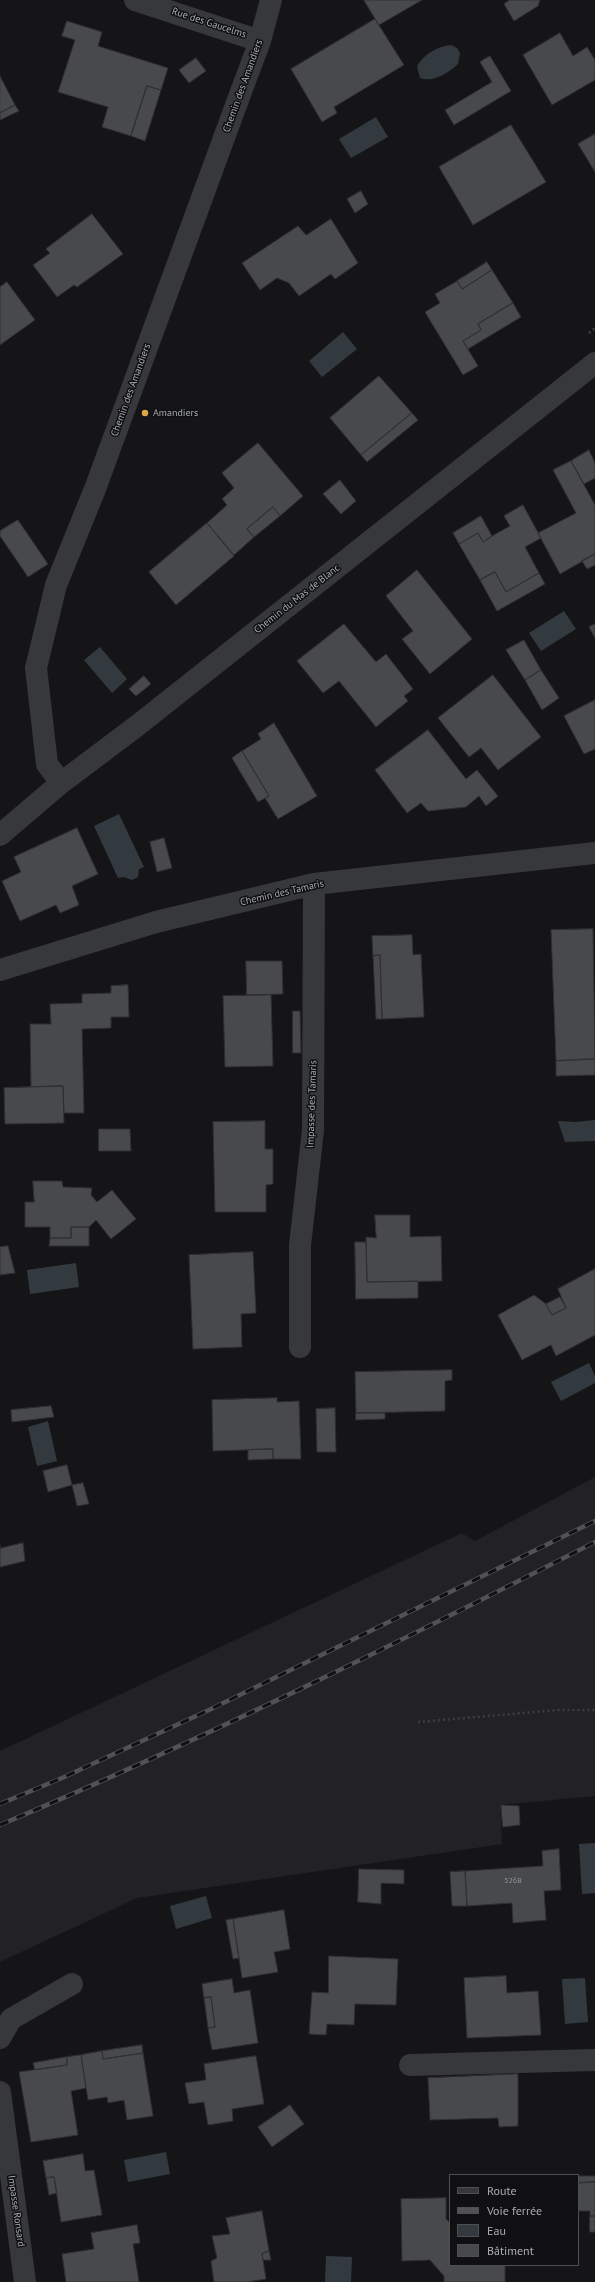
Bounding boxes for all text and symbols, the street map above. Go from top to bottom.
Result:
street label: Rue des Gaucelms [170,5,248,41]
street label: Chemin des Amandiers [221,38,265,134]
street label: Chemin des Amandiers [109,342,153,438]
place label: Amandiers [153,407,198,419]
marker: Amandiers [140,408,150,418]
street label: Chemin du Mas de Blanc [252,562,342,636]
street label: Chemin des Tamaris [239,878,325,908]
street label: Impasse des Tamaris [304,1060,320,1148]
house number: 526B [504,1876,522,1886]
legend [449,2174,579,2266]
street label: Impasse Ronsard [5,2175,27,2247]
text: Route [487,2183,517,2198]
text: Voie ferrée [487,2203,542,2218]
text: Eau [487,2223,506,2238]
text: Bâtiment [487,2243,534,2258]

